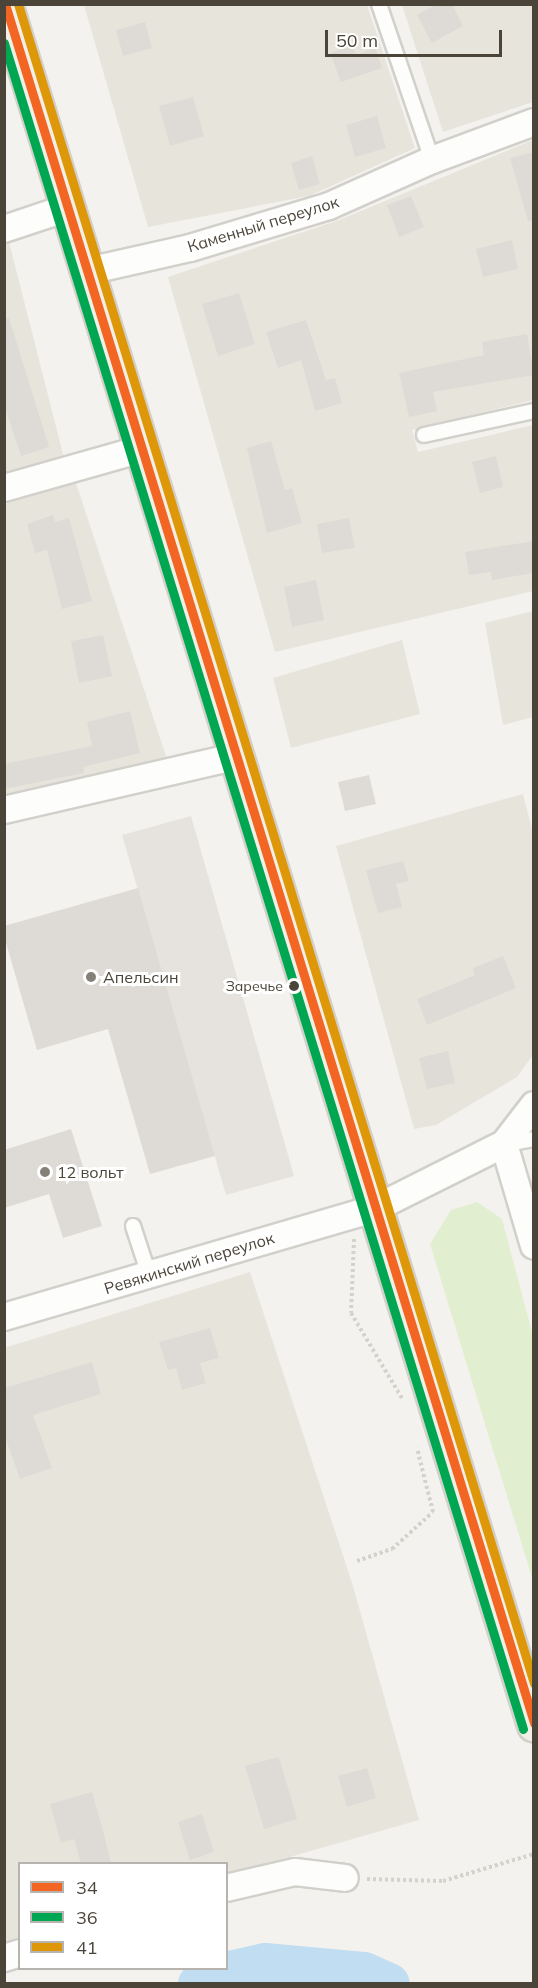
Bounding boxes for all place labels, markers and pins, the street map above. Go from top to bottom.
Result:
place label: Апельсин [103,967,178,987]
marker: Апельсин [84,970,98,984]
place label: Заречье [226,978,283,994]
marker: Заречье [288,980,300,992]
place label: 12 вольт [57,1162,123,1182]
marker: 12 вольт [38,1165,52,1179]

